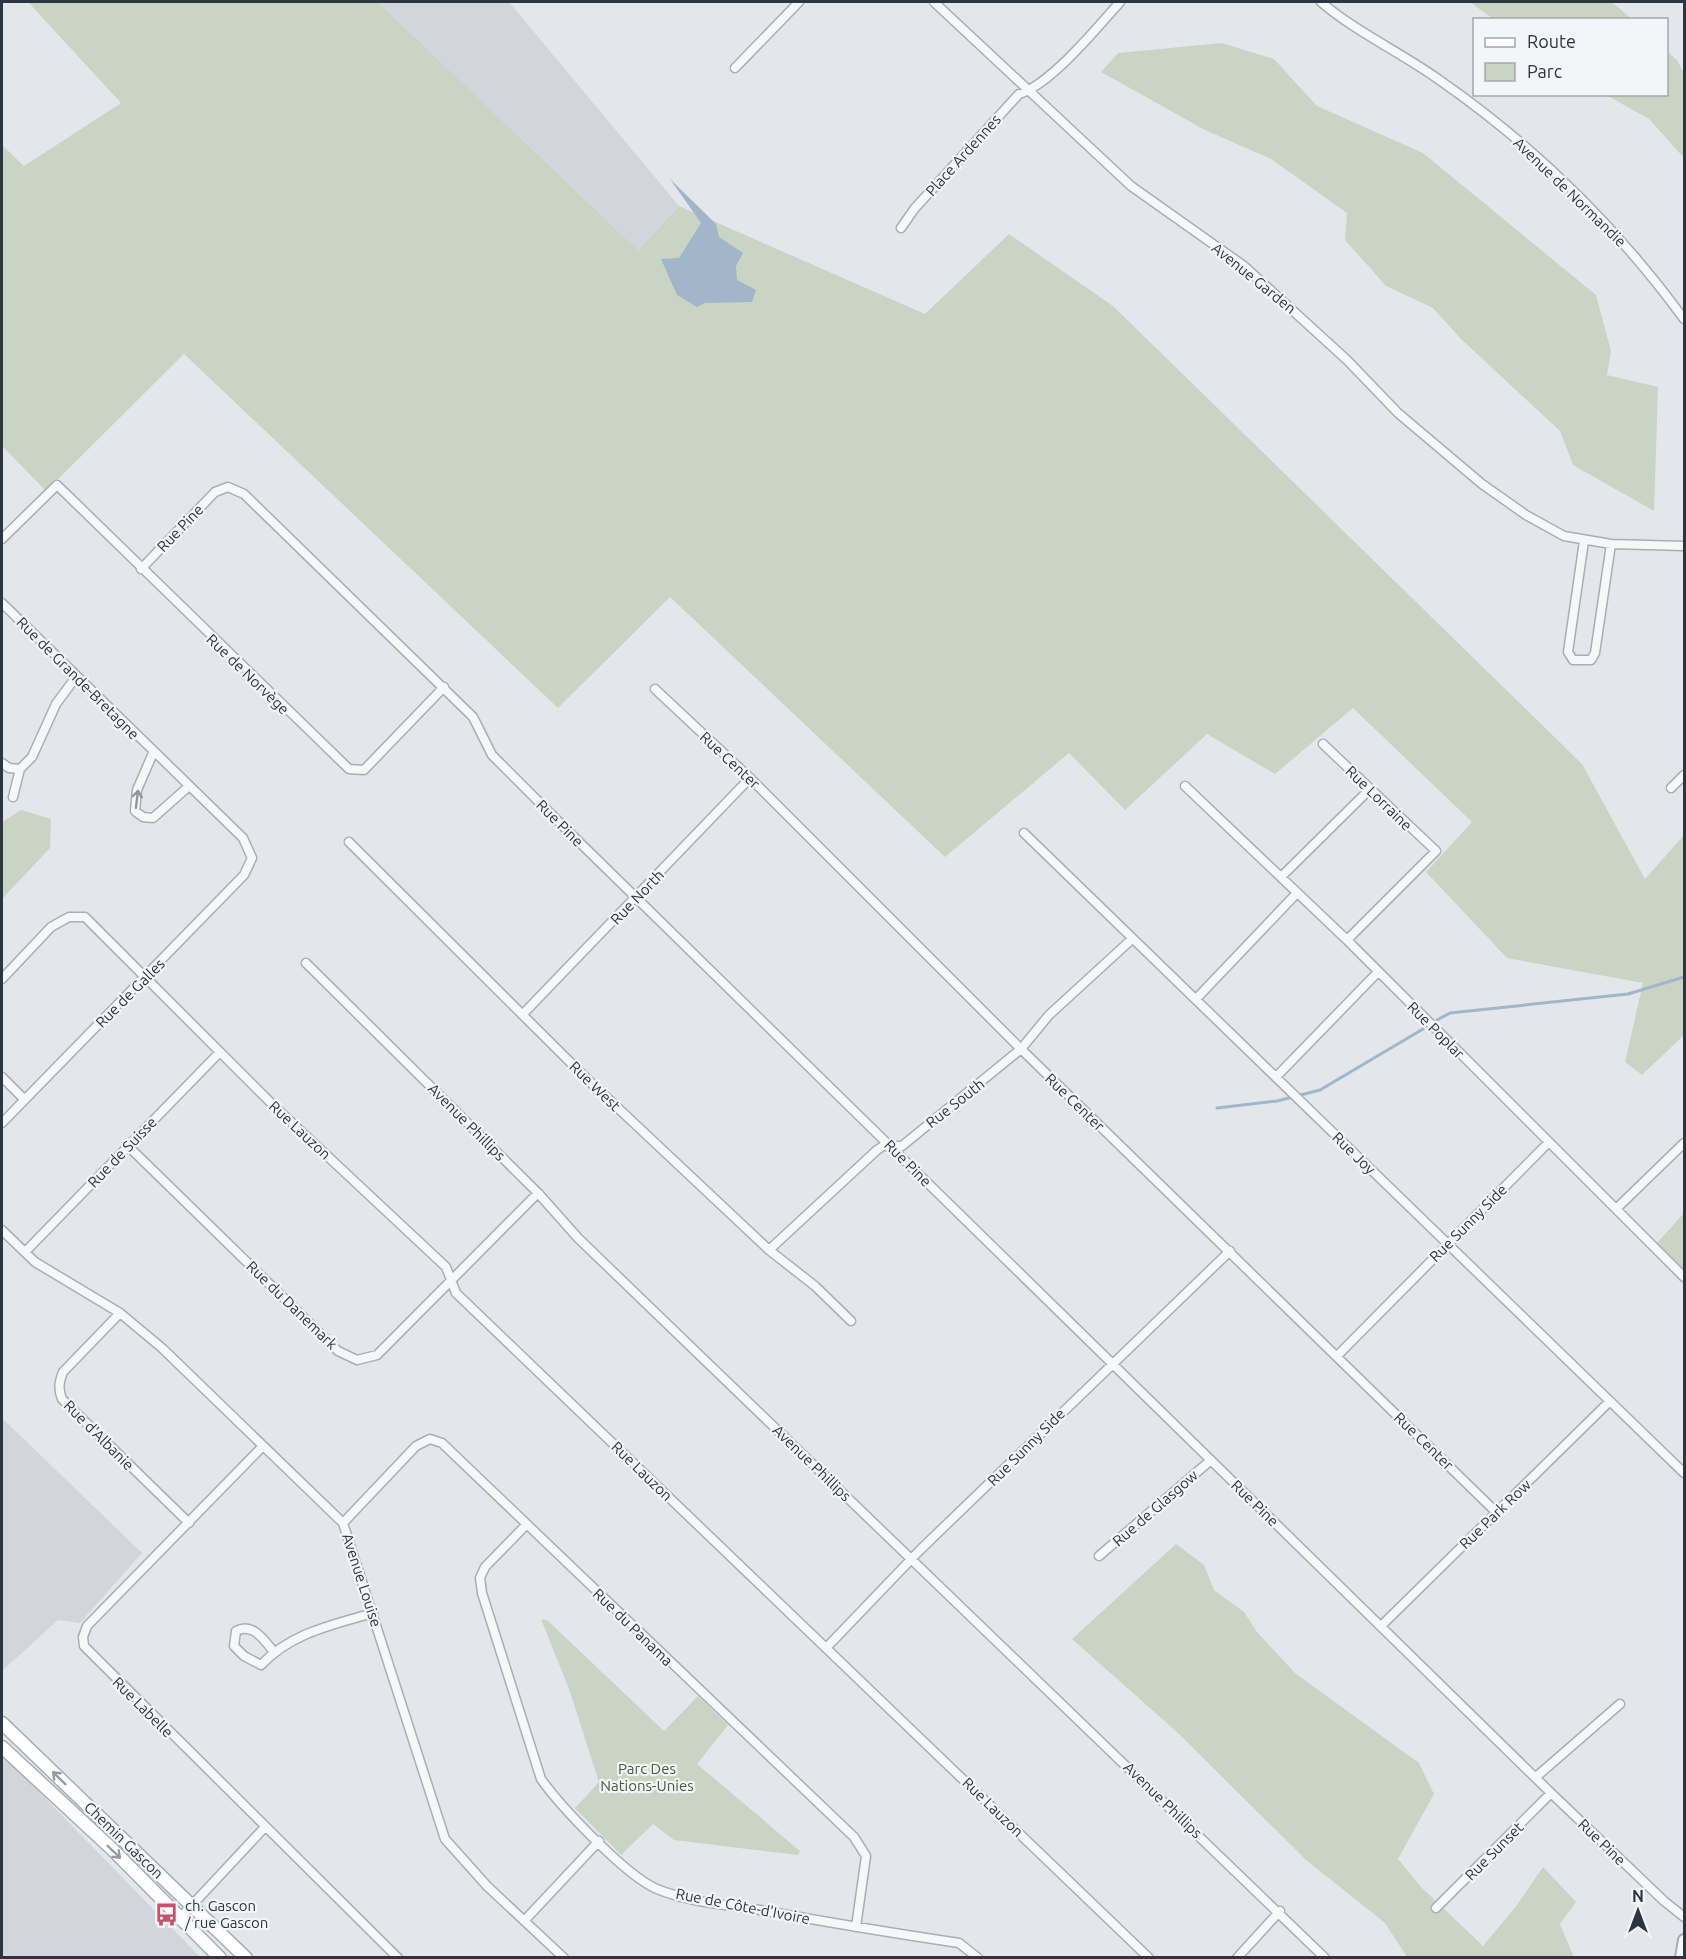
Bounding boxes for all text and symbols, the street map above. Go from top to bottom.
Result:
legend [1473,18,1668,96]
text: Route [1527,31,1576,51]
text: Parc [1527,61,1562,81]
street label: Place Ardennes [922,111,1004,199]
street label: Avenue de Normandie [1510,134,1630,250]
street label: Avenue Garden [1209,239,1299,317]
street label: Rue Pine [153,501,207,555]
street label: Rue de Grande-Bretagne [13,613,143,743]
street label: Rue de Norvège [203,630,293,718]
street label: Rue Center [697,728,764,792]
street label: Rue Lorraine [1342,762,1416,834]
one-way arrow [131,789,142,809]
street label: Rue Pine [533,796,587,850]
street label: Rue North [607,866,667,928]
street label: Rue de Galles [92,955,168,1031]
street label: Rue Poplar [1404,998,1468,1062]
street label: Rue West [566,1058,624,1114]
street label: Rue Center [1042,1070,1108,1135]
street label: Rue South [922,1075,988,1131]
street label: Avenue Phillips [425,1080,509,1164]
street label: Rue Lauzon [266,1097,334,1163]
street label: Rue de Suisse [84,1113,160,1191]
street label: Rue Joy [1329,1128,1379,1178]
street label: Rue Pine [881,1136,935,1190]
street label: Rue Sunny Side [1426,1181,1510,1265]
street label: Rue du Danemark [243,1257,341,1353]
street label: Rue d'Albanie [61,1397,137,1473]
street label: Rue Sunny Side [984,1405,1068,1489]
street label: Rue Center [1391,1409,1457,1474]
street label: Avenue Phillips [769,1421,855,1505]
street label: Rue Lauzon [608,1438,676,1504]
street label: Rue de Glasgow [1109,1466,1201,1550]
street label: Rue Park Row [1456,1475,1534,1552]
street label: Rue Pine [1228,1476,1282,1530]
street label: Avenue Louise [339,1531,385,1629]
street label: Rue du Panama [590,1585,676,1669]
street label: Rue Labelle [109,1673,177,1741]
street label: Avenue Phillips [1120,1758,1206,1842]
park label: Parc Des Nations-Unies [600,1760,694,1794]
one-way arrow [52,1771,67,1785]
street label: Rue Lauzon [959,1774,1027,1840]
street label: Chemin Gascon [81,1798,167,1882]
street label: Rue Pine [1575,1815,1629,1869]
street label: Rue Sunset [1461,1818,1527,1884]
one-way arrow [106,1844,121,1859]
north arrow [1608,1881,1668,1941]
street label: Rue de Côte-d'Ivoire [674,1885,812,1927]
text: N [1632,1887,1644,1905]
place label: ch. Gascon / rue Gascon [184,1897,268,1931]
bus stop icon: ch. Gascon / rue Gascon [154,1901,180,1927]

